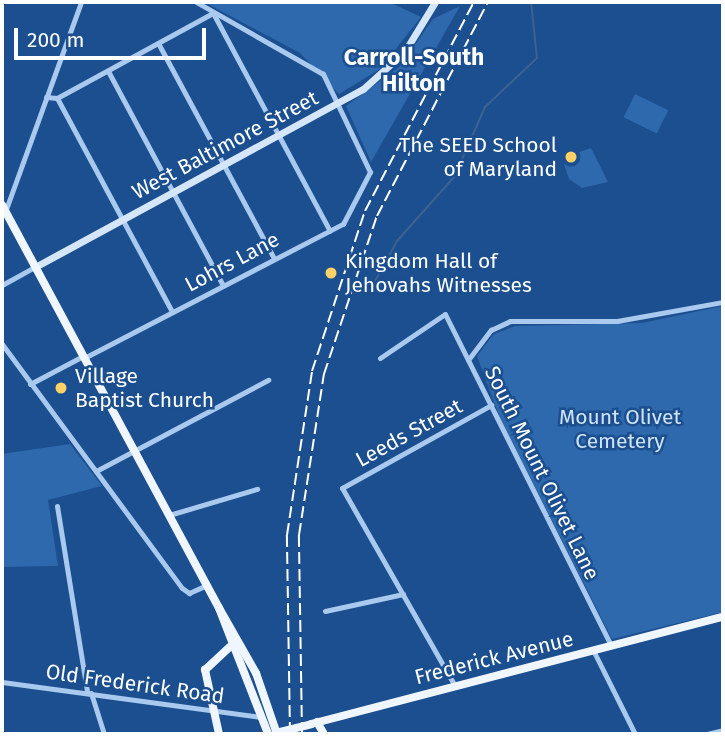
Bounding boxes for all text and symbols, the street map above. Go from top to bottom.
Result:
scale bar [18,14,210,58]
text: 200 m [27,27,84,53]
district label: Carroll-South Hilton [344,43,484,97]
street label: West Baltimore Street [128,85,322,205]
place label: The SEED School of Maryland [399,132,557,182]
marker: The SEED School of Maryland [563,149,579,165]
street label: Lohrs Lane [181,227,283,297]
place label: Kingdom Hall of Jehovahs Witnesses [345,248,532,298]
marker: Kingdom Hall of Jehovahs Witnesses [323,265,339,281]
street label: South Mount Olivet Lane [479,362,605,584]
place label: Village Baptist Church [75,363,214,413]
marker: Village Baptist Church [53,380,69,396]
street label: Leeds Street [351,393,467,473]
park label: Mount Olivet Cemetery [559,404,681,454]
street label: Frederick Avenue [412,626,576,690]
street label: Old Frederick Road [44,659,226,709]

